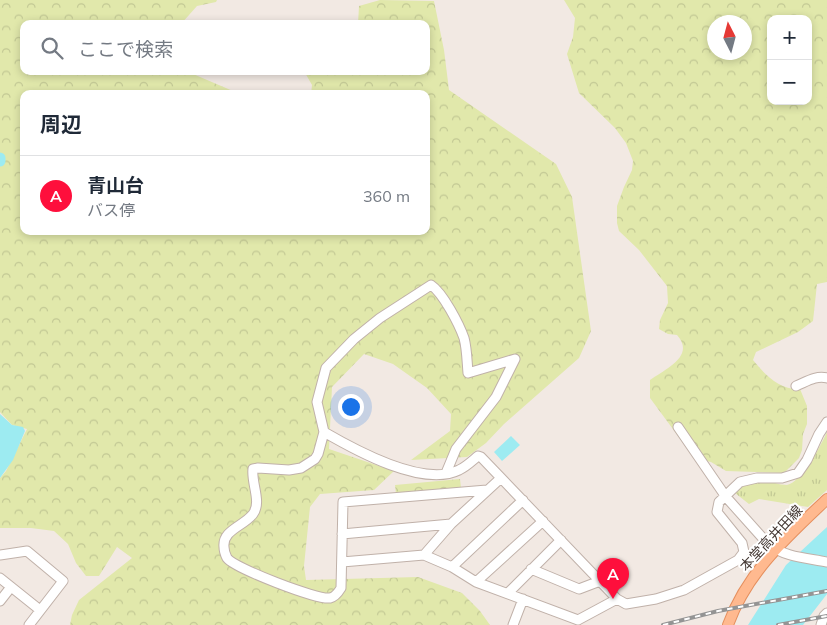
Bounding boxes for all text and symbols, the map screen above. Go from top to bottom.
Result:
north arrow [707,15,752,60]
map controls [767,15,812,105]
button: + [767,15,812,60]
search box [20,20,430,75]
icon: search [38,34,66,62]
text: ここで検索 [78,37,173,61]
button: − [767,60,812,105]
text: 周辺 [40,111,82,137]
text: 青山台 [87,173,144,197]
text: A [50,186,62,206]
text: 360 m [363,186,410,206]
text: バス停 [87,200,135,220]
your location [338,394,364,420]
street label: 本堂高井田線 [736,501,806,575]
pin: A [597,558,629,599]

